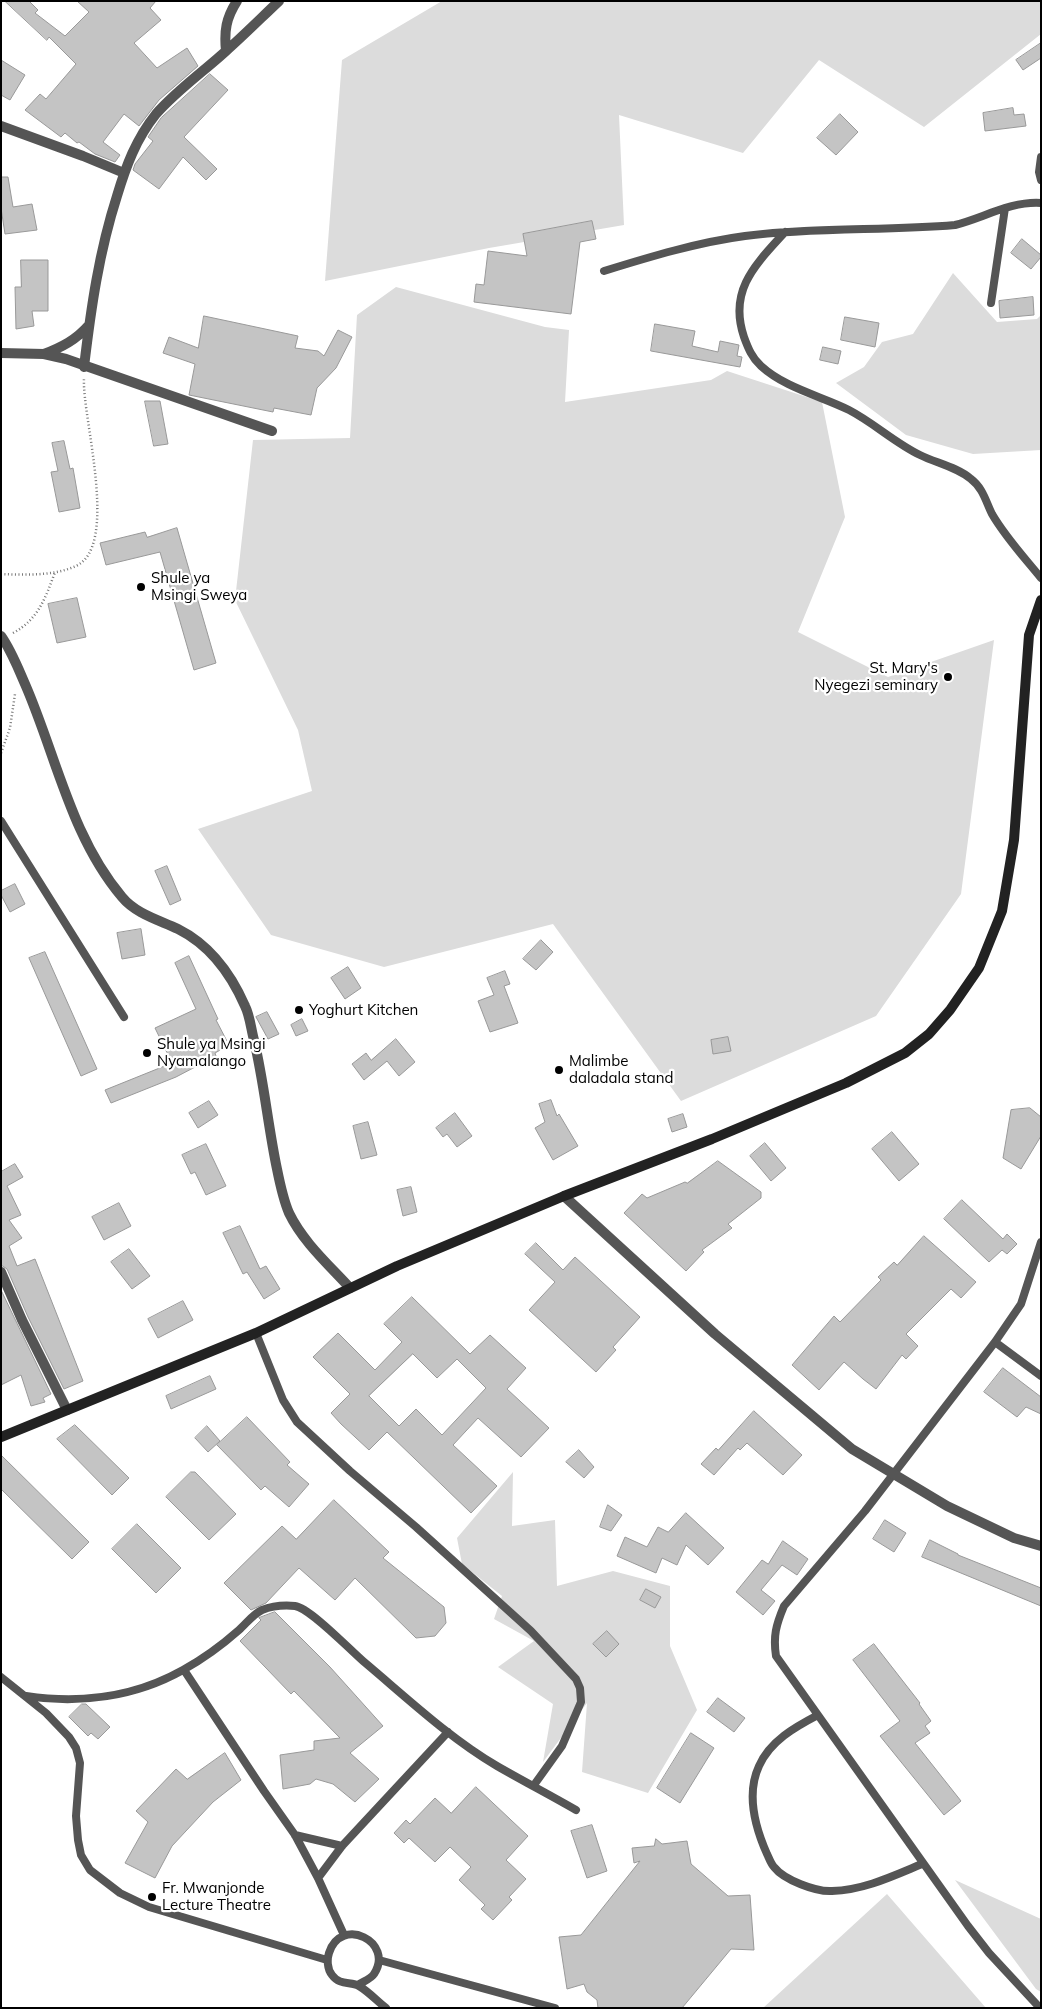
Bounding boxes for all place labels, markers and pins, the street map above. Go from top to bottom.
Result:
place label: Shule ya Msingi Sweya [151,569,247,604]
marker: Shule ya Msingi Sweya [135,581,147,593]
place label: St. Mary's Nyegezi seminary [814,659,938,694]
marker: St. Mary's Nyegezi seminary [942,671,954,683]
place label: Yoghurt Kitchen [309,1001,418,1019]
marker: Yoghurt Kitchen [293,1004,305,1016]
place label: Shule ya Msingi Nyamalango [157,1035,265,1070]
marker: Shule ya Msingi Nyamalango [141,1047,153,1059]
place label: Malimbe daladala stand [569,1052,673,1087]
marker: Malimbe daladala stand [553,1064,565,1076]
place label: Fr. Mwanjonde Lecture Theatre [162,1879,271,1914]
marker: Fr. Mwanjonde Lecture Theatre [146,1891,158,1903]

